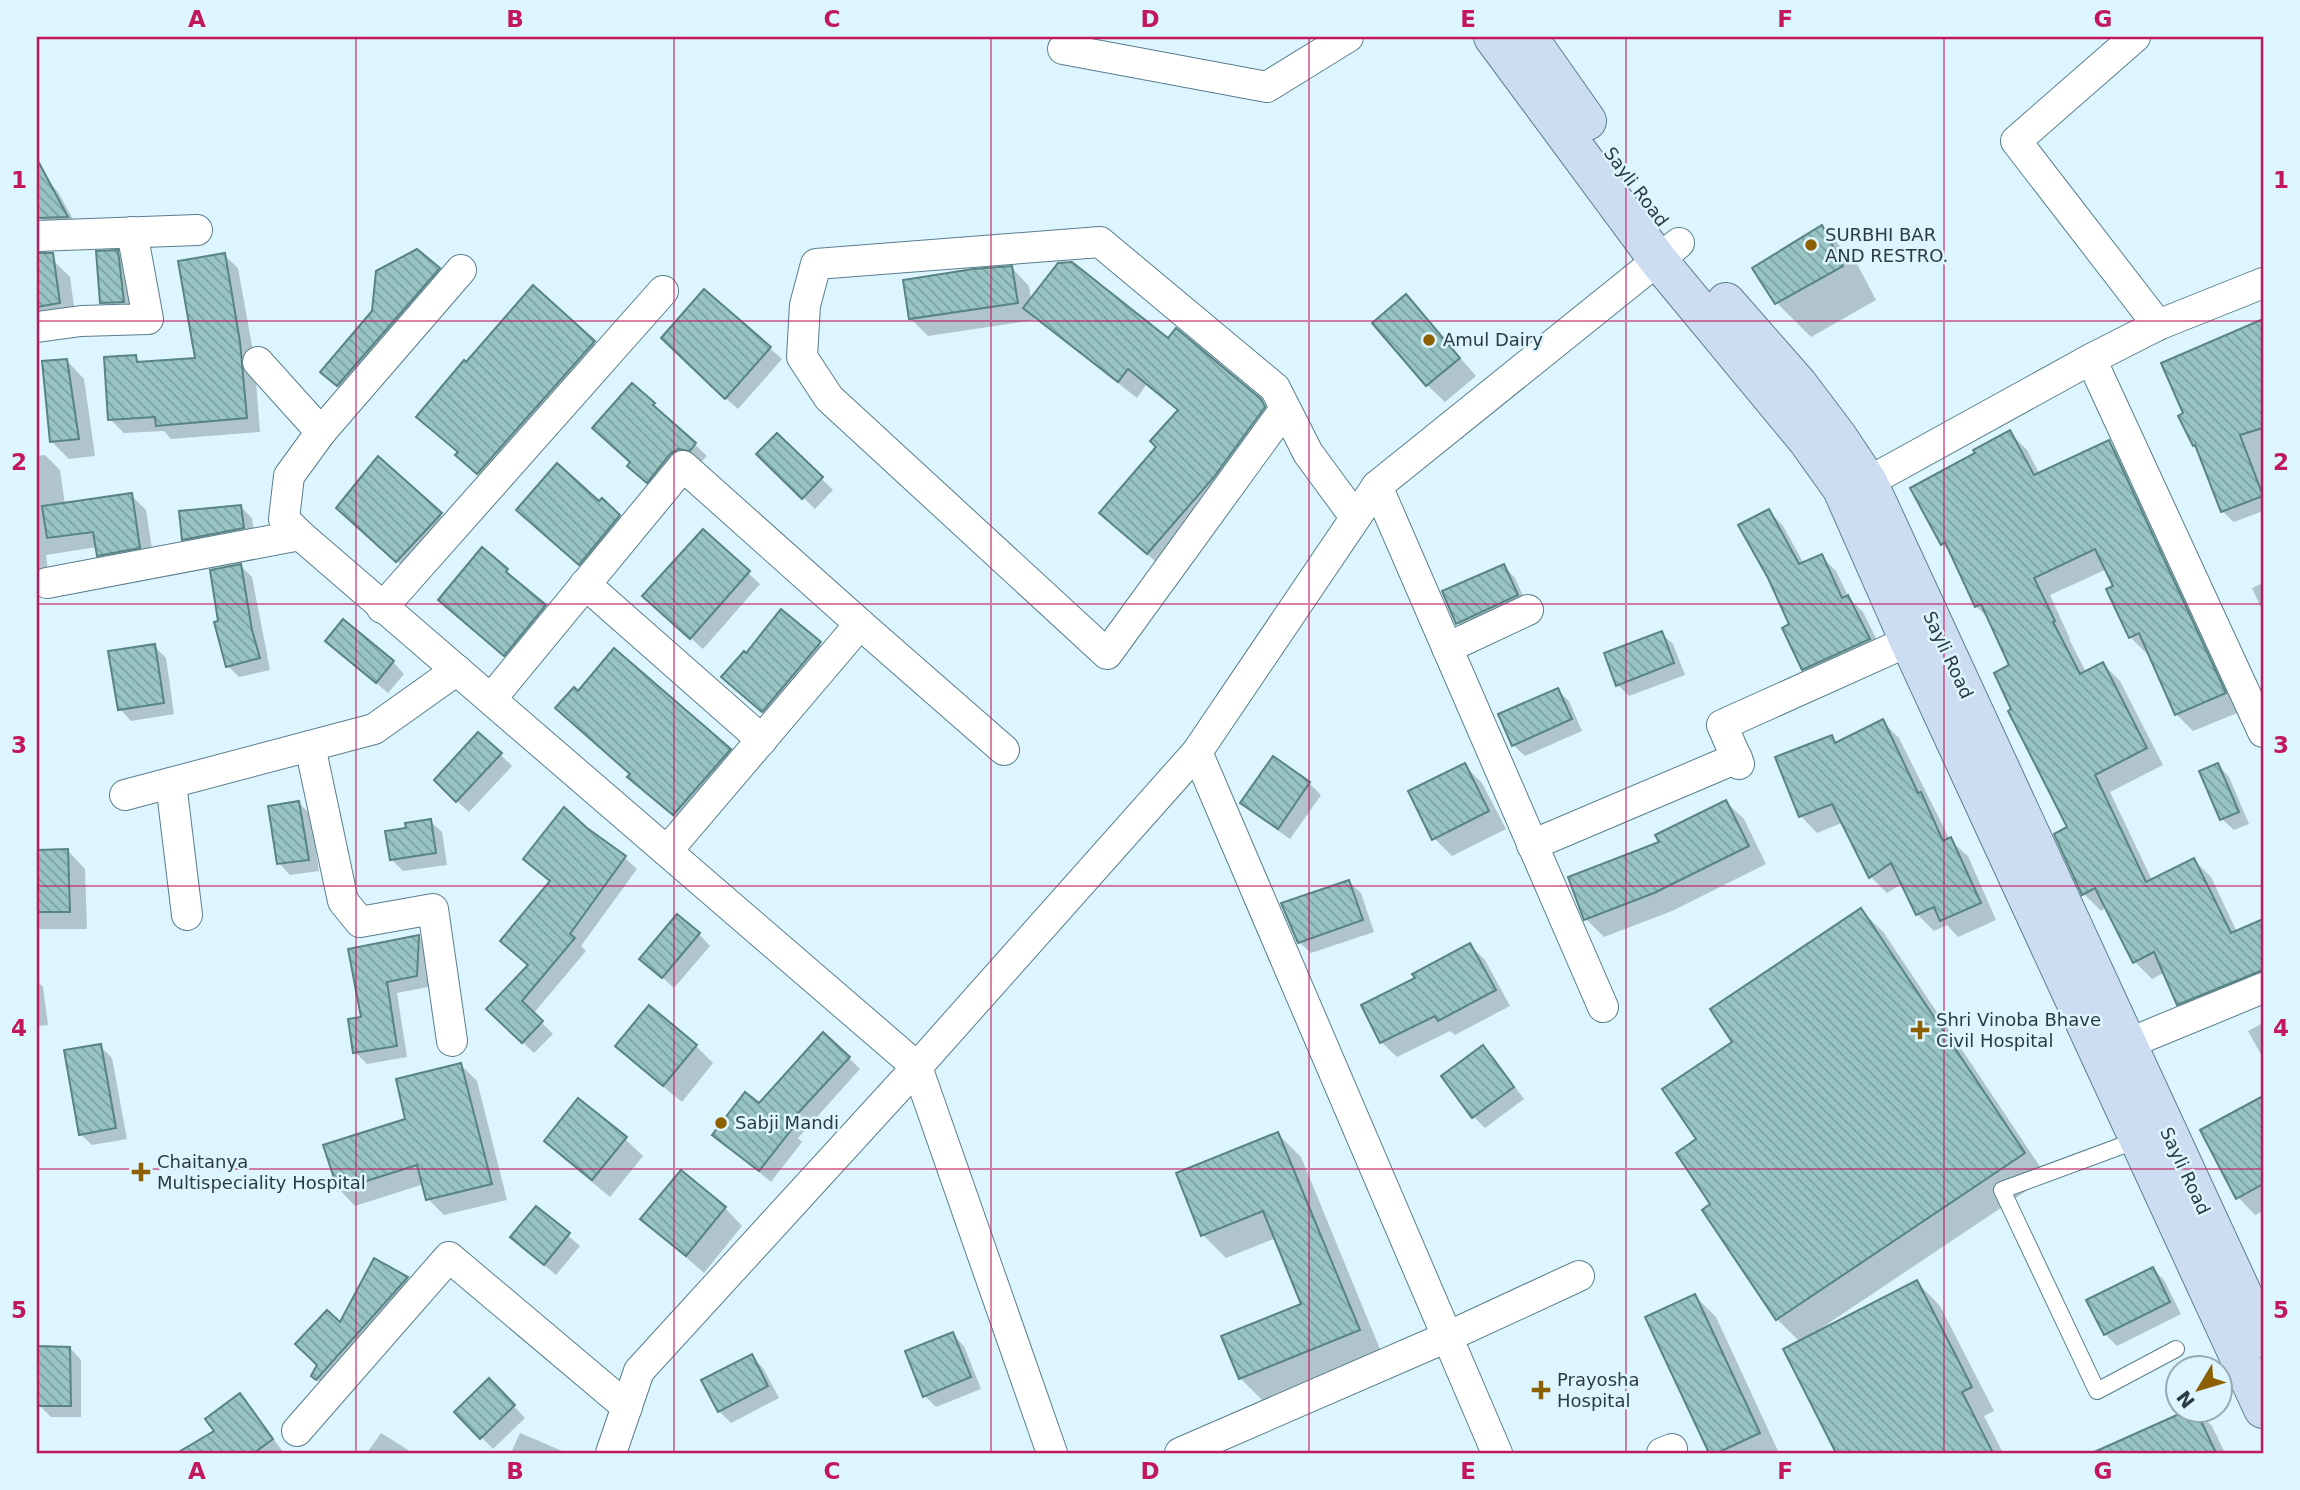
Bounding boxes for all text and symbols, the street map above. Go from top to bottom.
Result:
text: A [188,6,206,32]
text: B [506,6,524,32]
text: C [824,6,840,32]
text: D [1140,6,1160,32]
text: E [1460,6,1476,32]
text: F [1777,6,1793,32]
text: G [2094,6,2112,32]
street label: Sayli Road [1600,143,1673,231]
text: 1 [11,167,27,193]
text: 1 [2273,167,2289,193]
place label: SURBHI BAR AND RESTRO. [1825,224,1948,266]
marker: SURBHI BAR AND RESTRO. [1803,237,1819,253]
place label: Amul Dairy [1443,329,1543,350]
marker: Amul Dairy [1421,332,1437,348]
text: 2 [11,449,27,475]
text: 2 [2273,449,2289,475]
street label: Sayli Road [1919,608,1978,702]
text: 3 [11,732,27,758]
text: 3 [2273,732,2289,758]
place label: Shri Vinoba Bhave Civil Hospital [1936,1009,2101,1051]
text: 4 [11,1015,27,1041]
text: 4 [2273,1015,2289,1041]
marker: Shri Vinoba Bhave Civil Hospital [1910,1020,1930,1040]
place label: Sabji Mandi [735,1112,839,1133]
marker: Sabji Mandi [713,1115,729,1131]
street label: Sayli Road [2156,1124,2215,1218]
place label: Chaitanya Multispeciality Hospital [157,1151,366,1193]
marker: Chaitanya Multispeciality Hospital [131,1162,151,1182]
text: 5 [11,1297,27,1323]
text: 5 [2273,1297,2289,1323]
north arrow [2164,1354,2234,1424]
place label: Prayosha Hospital [1557,1369,1639,1411]
marker: Prayosha Hospital [1531,1380,1551,1400]
text: N [2172,1386,2199,1413]
text: A [188,1458,206,1484]
text: B [506,1458,524,1484]
text: C [824,1458,840,1484]
text: D [1140,1458,1160,1484]
text: E [1460,1458,1476,1484]
text: F [1777,1458,1793,1484]
text: G [2094,1458,2112,1484]

